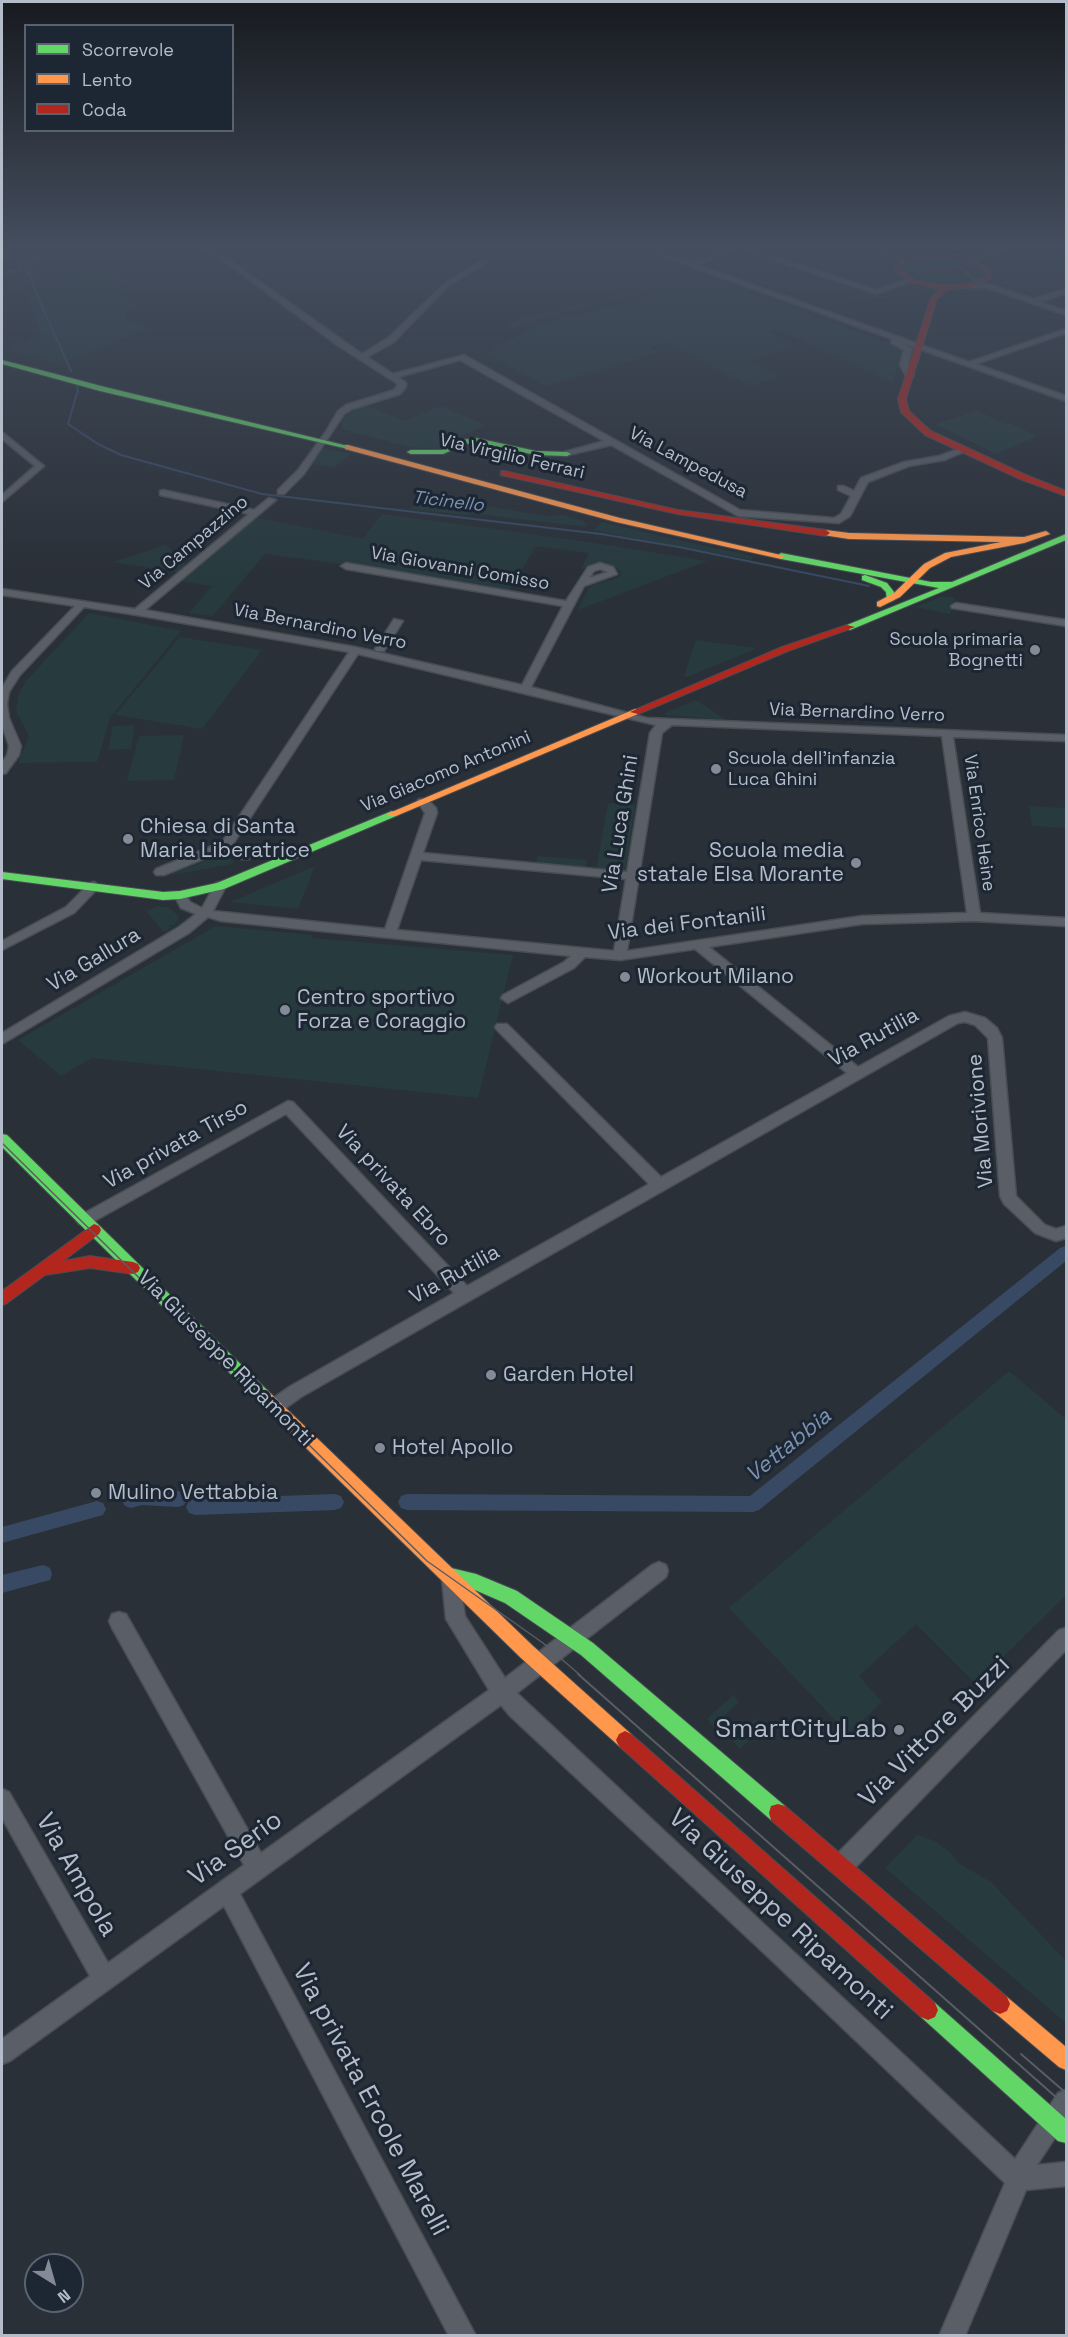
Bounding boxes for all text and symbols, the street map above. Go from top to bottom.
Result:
legend [24,24,234,132]
text: Scorrevole [82,38,174,61]
text: Lento [82,68,132,91]
text: Coda [82,98,127,121]
street label: Via Lampedusa [625,423,751,503]
street label: Via Virgilio Ferrari [437,430,587,484]
water label: Ticinello [411,487,485,517]
street label: Via Campazzino [135,491,253,595]
street label: Via Giovanni Comisso [369,543,551,595]
street label: Via Bernardino Verro [232,600,408,654]
place label: Scuola primaria Bognetti [890,629,1023,672]
marker: Scuola primaria Bognetti [1028,643,1042,657]
street label: Via Bernardino Verro [769,699,945,727]
street label: Via Giacomo Antonini [358,726,534,818]
place label: Scuola dell'infanzia Luca Ghini [728,748,895,790]
street label: Via Luca Ghini [598,753,644,895]
street label: Via Enrico Heine [959,753,999,893]
marker: Scuola dell'infanzia Luca Ghini [709,762,723,776]
place label: Chiesa di Santa Maria Liberatrice [140,814,310,864]
marker: Chiesa di Santa Maria Liberatrice [121,832,135,846]
place label: Scuola media statale Elsa Morante [637,838,844,888]
marker: Scuola media statale Elsa Morante [849,856,863,870]
street label: Via dei Fontanili [607,902,767,946]
street label: Via Gallura [43,922,145,998]
place label: Workout Milano [637,964,794,990]
marker: Workout Milano [618,970,632,984]
place label: Centro sportivo Forza e Coraggio [297,985,466,1035]
marker: Centro sportivo Forza e Coraggio [278,1003,292,1017]
street label: Via Rutilia [825,1003,923,1073]
street label: Via Morivione [963,1053,999,1189]
street label: Via privata Tirso [100,1095,252,1195]
street label: Via privata Ebro [330,1120,456,1252]
street label: Via Rutilia [406,1240,504,1310]
street label: Via Giuseppe Ripamonti [132,1266,318,1452]
place label: Garden Hotel [503,1362,634,1388]
marker: Garden Hotel [484,1368,498,1382]
water label: Vettabbia [741,1404,837,1488]
place label: Hotel Apollo [392,1435,514,1461]
marker: Hotel Apollo [373,1441,387,1455]
place label: Mulino Vettabbia [108,1480,278,1506]
marker: Mulino Vettabbia [89,1486,103,1500]
street label: Via Vittore Buzzi [853,1650,1017,1814]
place label: SmartCityLab [715,1714,887,1746]
marker: SmartCityLab [892,1723,906,1737]
street label: Via Giuseppe Ripamonti [661,1803,899,2027]
street label: Via Serio [183,1805,289,1893]
street label: Via Ampola [28,1808,124,1942]
street label: Via privata Ercole Marelli [285,1959,455,2241]
north arrow [24,2253,84,2313]
text: N [53,2285,75,2308]

